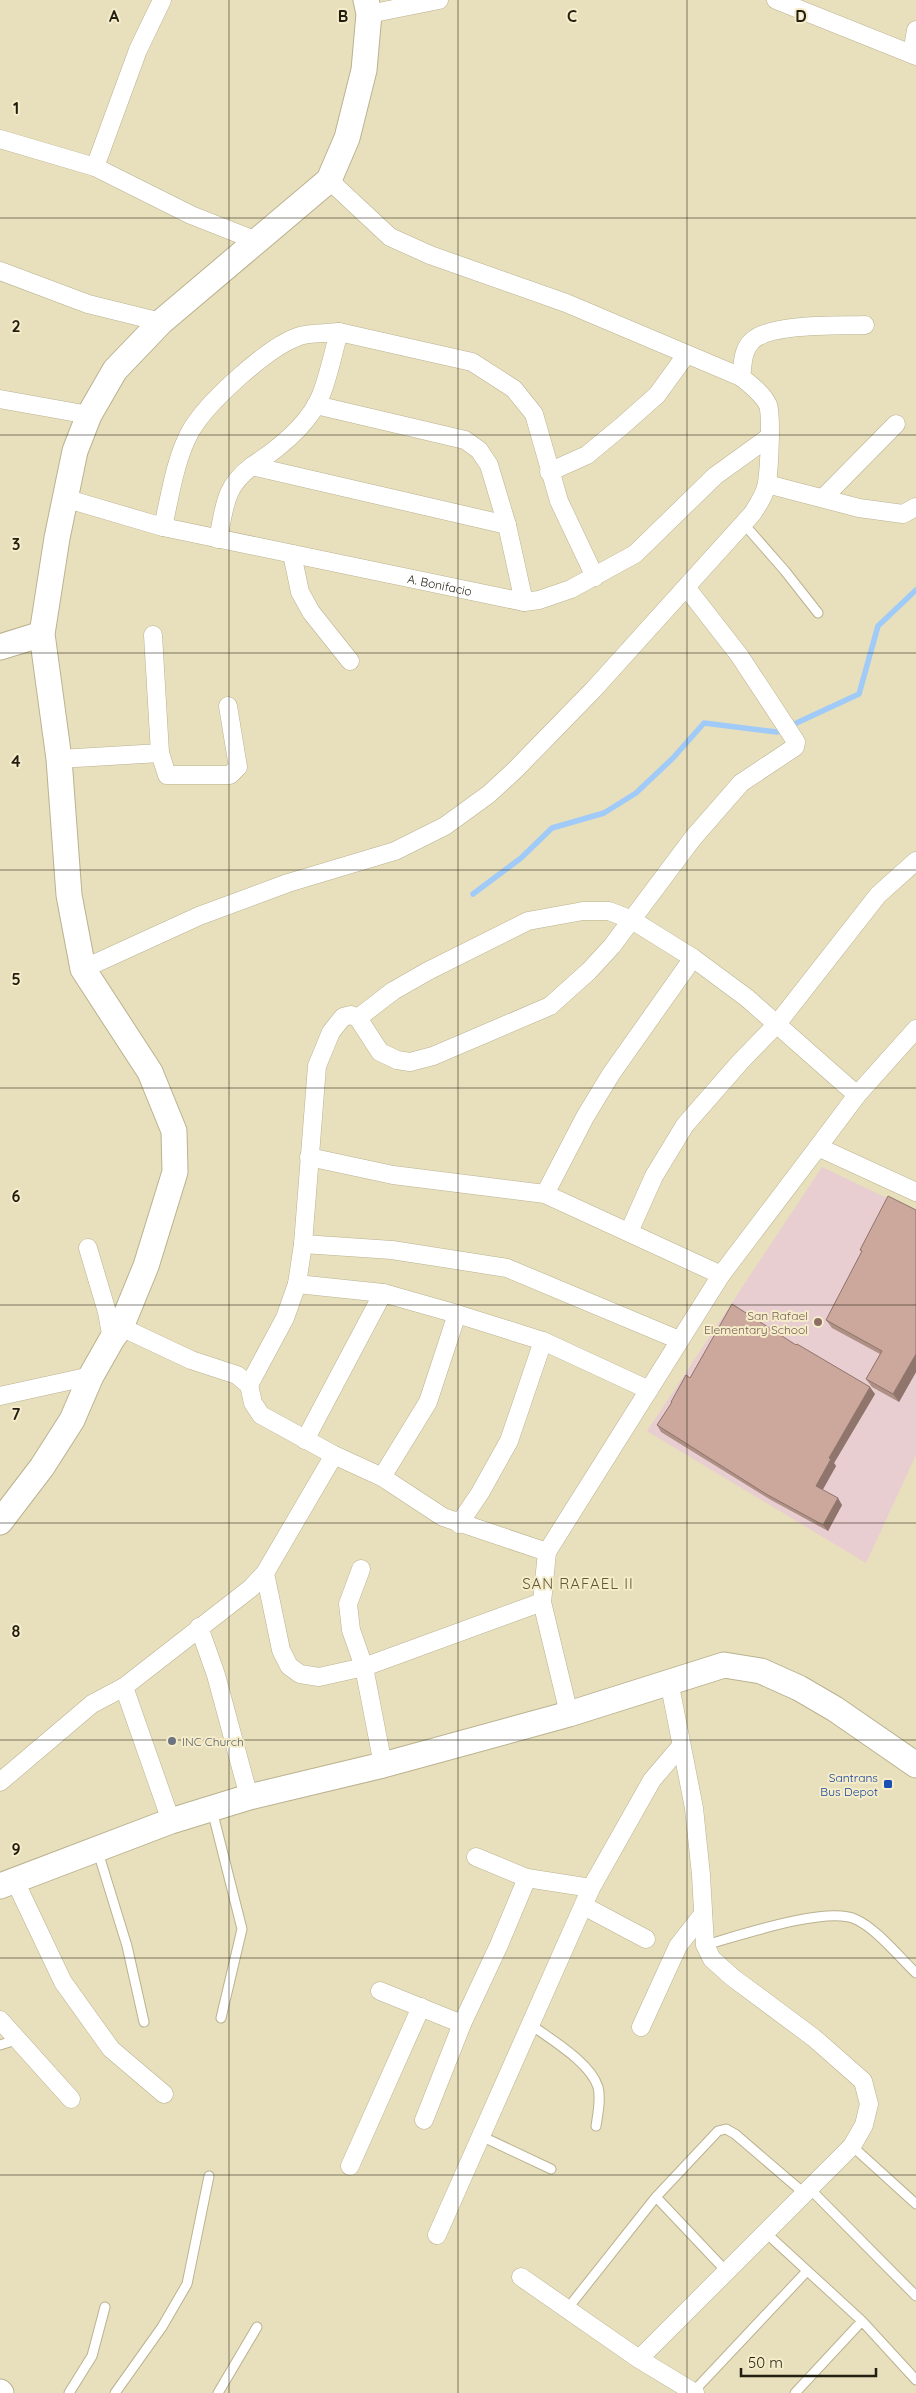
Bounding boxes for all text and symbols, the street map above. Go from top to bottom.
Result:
text: A [109,6,120,26]
text: B [338,6,348,26]
text: C [567,6,577,26]
text: D [795,6,807,26]
text: 1 [13,98,19,118]
text: 2 [11,316,21,336]
text: 3 [12,534,20,554]
street label: A. Bonifacio [406,571,474,599]
text: 4 [11,751,21,771]
text: 5 [11,969,21,989]
text: 6 [12,1186,21,1206]
place label: San Rafael Elementary School [704,1308,808,1337]
marker: San Rafael Elementary School [812,1316,824,1328]
text: 7 [12,1404,21,1424]
district label: SAN RAFAEL II [522,1574,634,1593]
text: 8 [12,1621,21,1641]
place label: INC Church [182,1734,244,1749]
marker: INC Church [166,1735,178,1747]
place label: Santrans Bus Depot [820,1770,878,1799]
marker: Santrans Bus Depot [882,1778,894,1790]
text: 9 [11,1839,21,1859]
scale bar [741,2346,876,2378]
text: 50 m [748,2353,783,2372]

